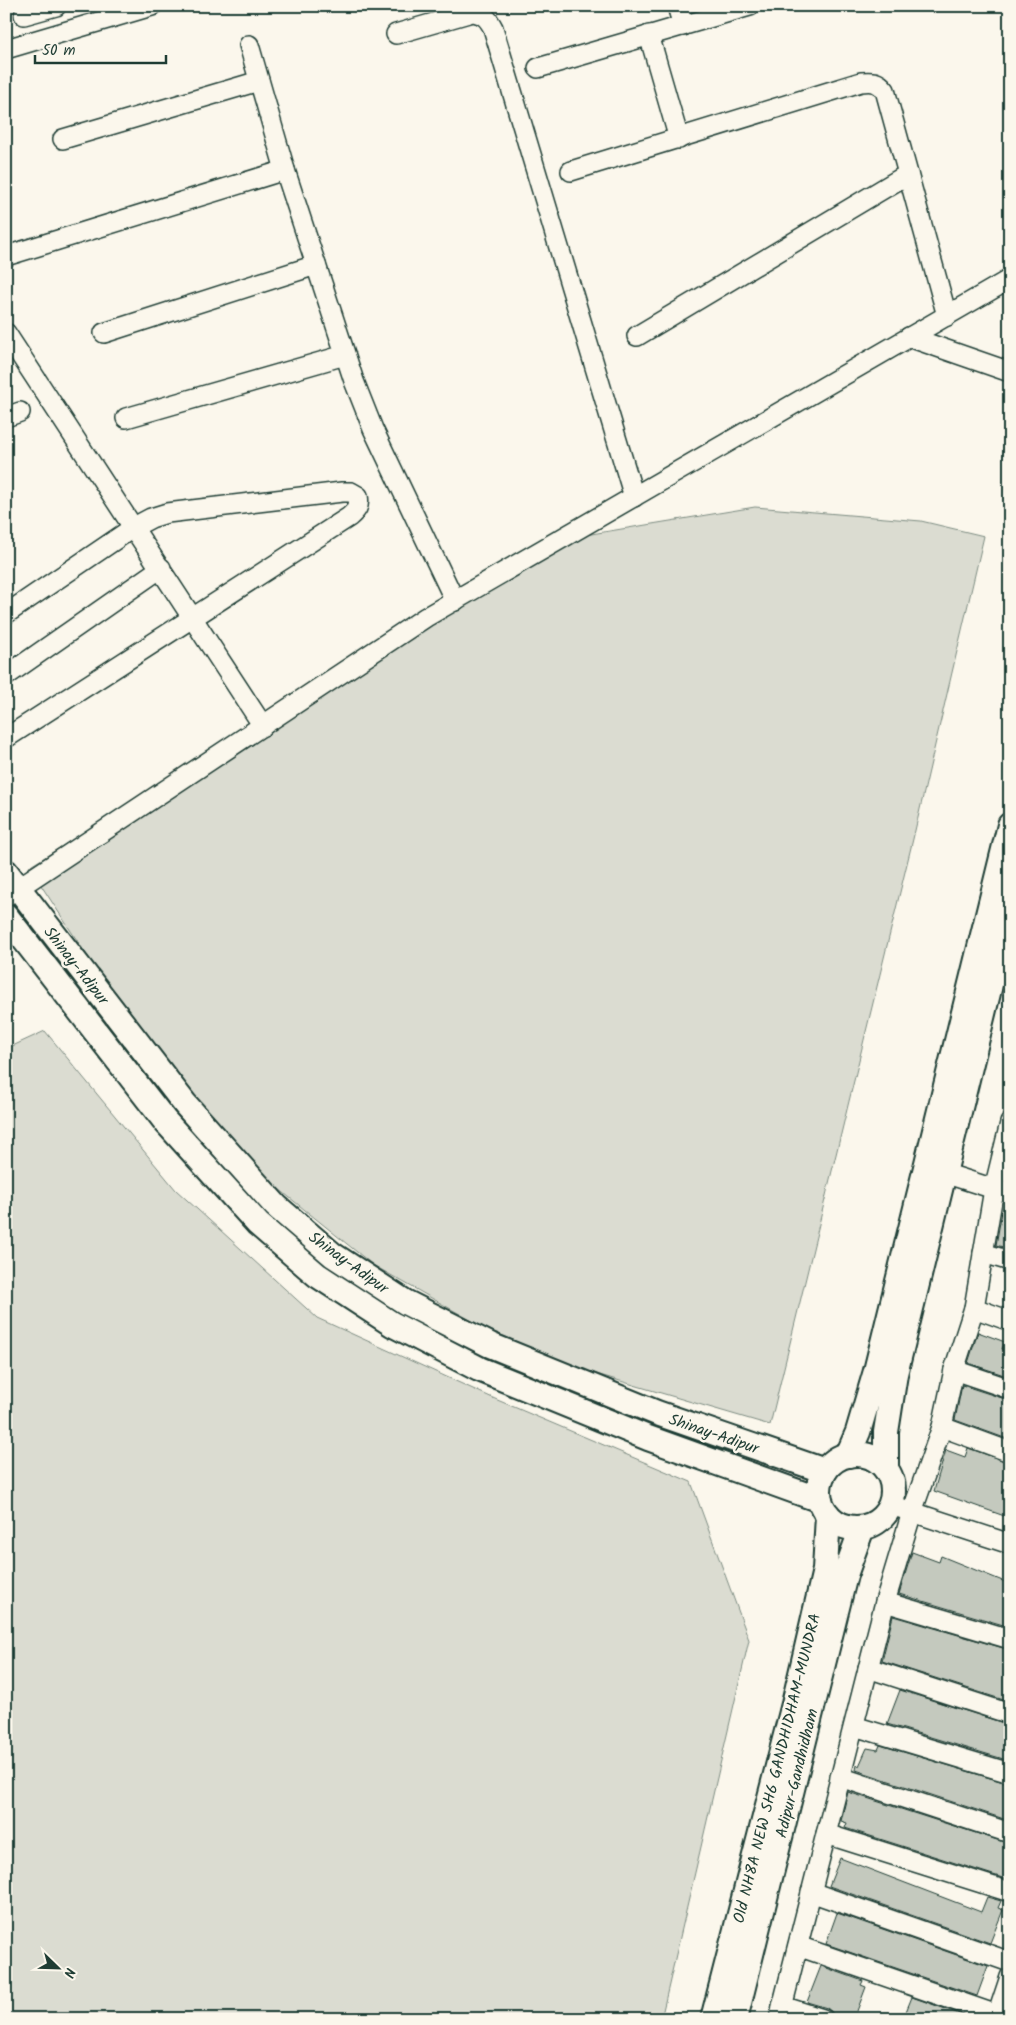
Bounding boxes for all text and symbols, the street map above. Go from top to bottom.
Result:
scale bar [35,32,166,64]
text: 50 m [42,39,76,63]
street label: Shinay-Adipur [37,921,116,1012]
street label: Shinay-Adipur [303,1225,395,1302]
street label: Shinay-Adipur [665,1407,764,1462]
street label: Old NH8A NEW SH6 GANDHIDHAM-MUNDRA [727,1611,828,1926]
street label: Adipur-Gandhidham [769,1706,826,1841]
north arrow [32,1942,82,1992]
text: N [57,1964,81,1981]

